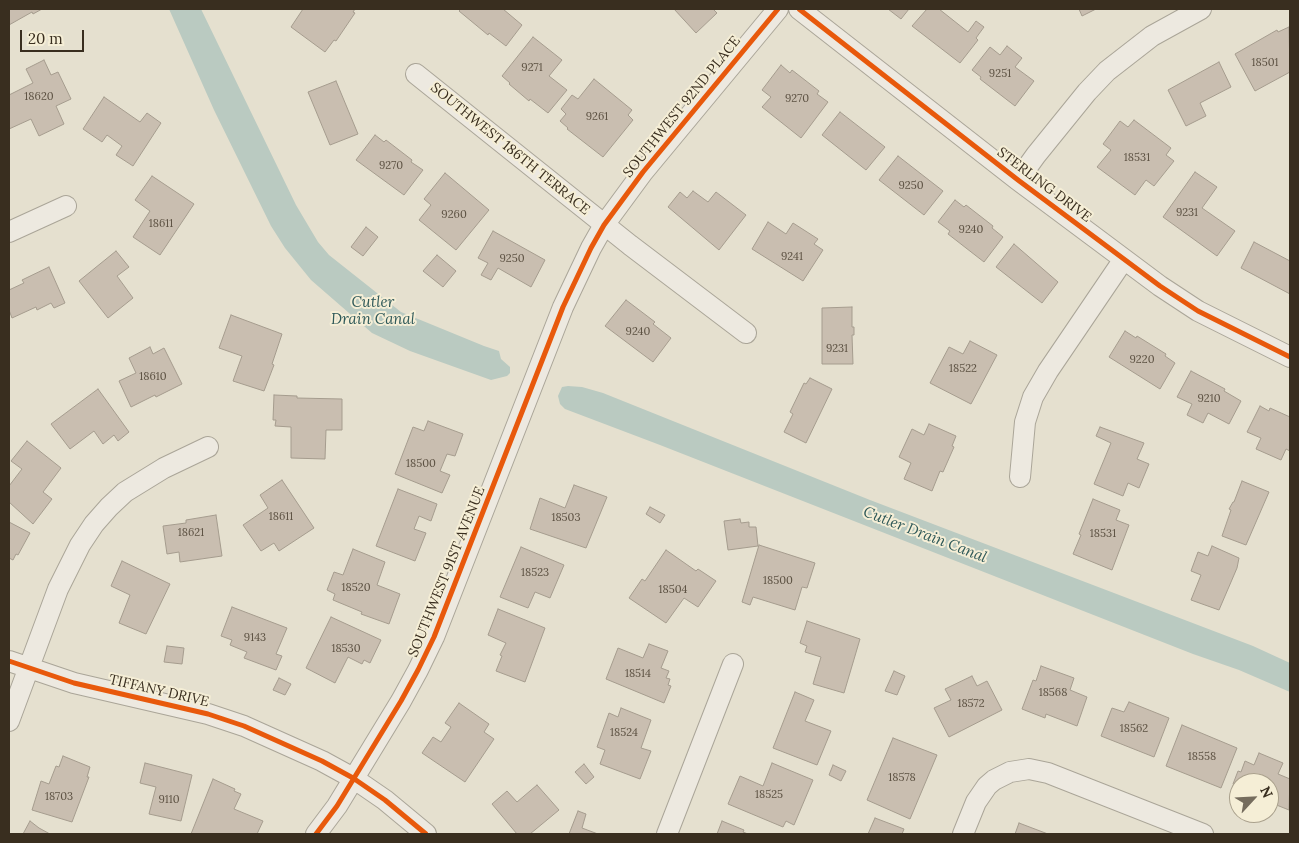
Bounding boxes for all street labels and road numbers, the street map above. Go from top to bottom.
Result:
street label: SOUTHWEST 92ND PLACE [620,33,744,181]
street label: SOUTHWEST 186TH TERRACE [427,79,593,219]
street label: STERLING DRIVE [994,144,1094,226]
street label: SOUTHWEST 91ST AVENUE [405,484,489,660]
street label: TIFFANY DRIVE [107,671,211,711]

